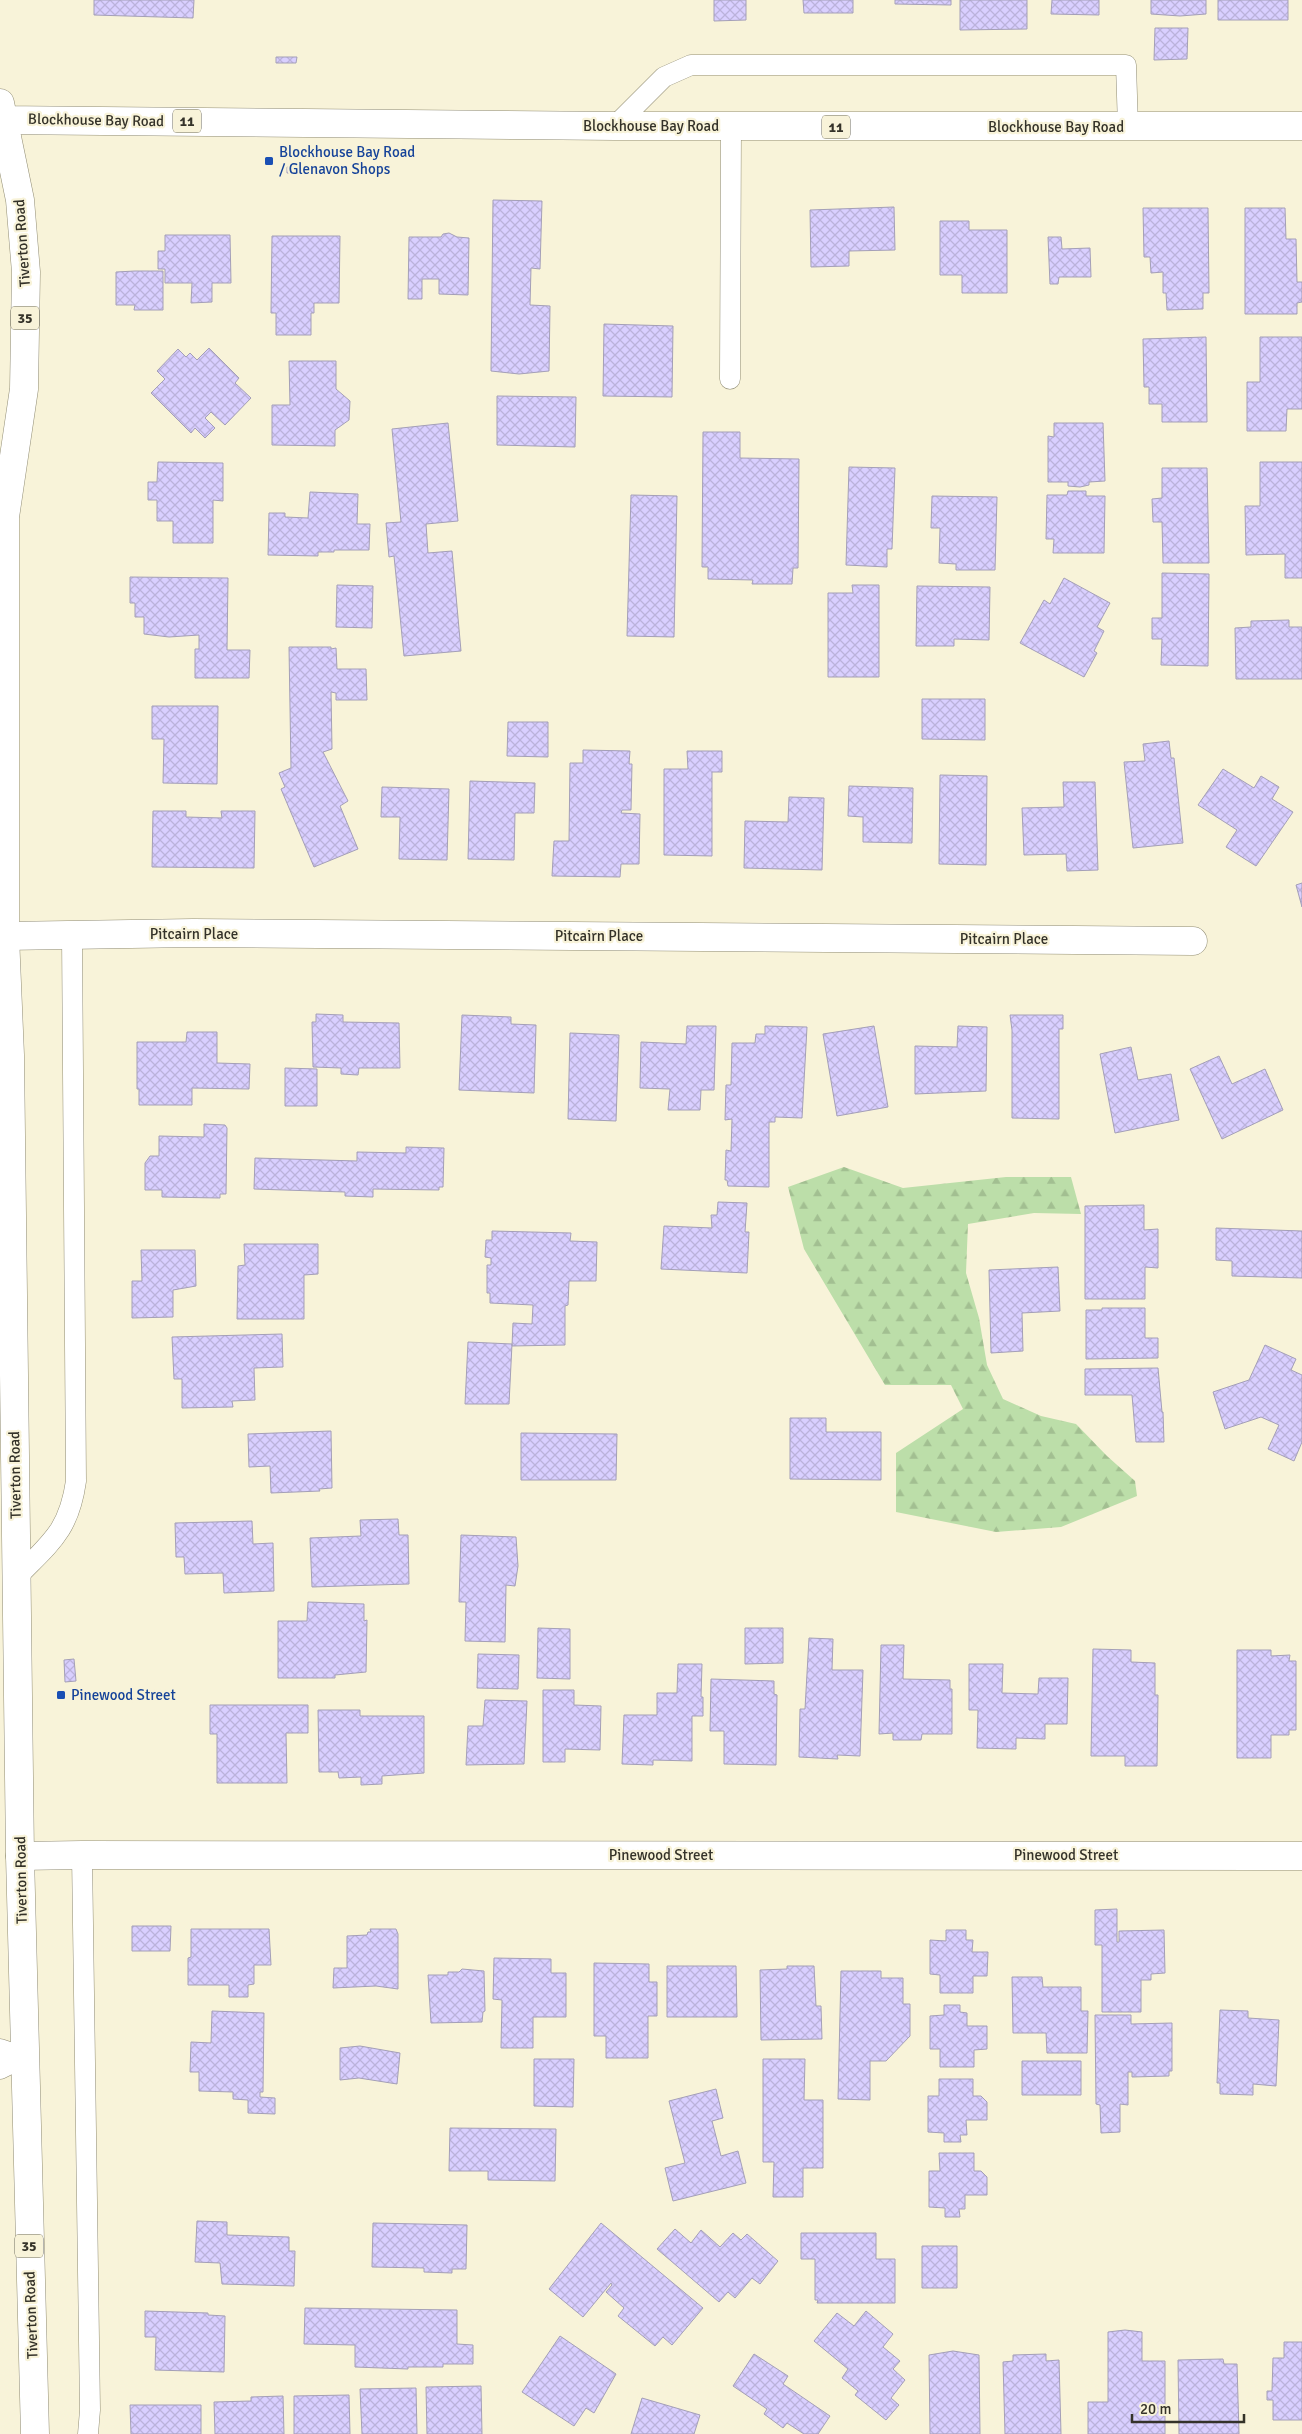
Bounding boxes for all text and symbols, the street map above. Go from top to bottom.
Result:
street label: Blockhouse Bay Road [28,110,164,130]
road number: 11 [173,110,201,132]
road number: 11 [822,115,850,138]
street label: Blockhouse Bay Road [583,117,719,135]
street label: Blockhouse Bay Road [988,118,1124,136]
place label: Blockhouse Bay Road / Glenavon Shops [279,143,415,178]
marker: Blockhouse Bay Road / Glenavon Shops [263,155,275,167]
street label: Tiverton Road [10,199,34,287]
road number: 35 [11,306,39,330]
street label: Pitcairn Place [150,925,238,943]
street label: Pitcairn Place [555,927,643,945]
street label: Pitcairn Place [960,930,1048,948]
street label: Tiverton Road [5,1431,25,1519]
place label: Pinewood Street [71,1686,176,1704]
marker: Pinewood Street [55,1689,67,1701]
street label: Tiverton Road [11,1836,31,1924]
street label: Pinewood Street [609,1846,713,1864]
street label: Pinewood Street [1014,1846,1118,1864]
road number: 35 [15,2234,43,2258]
street label: Tiverton Road [20,2271,42,2359]
scale bar [1132,2392,1244,2424]
text: 20 m [1140,2400,1171,2418]

